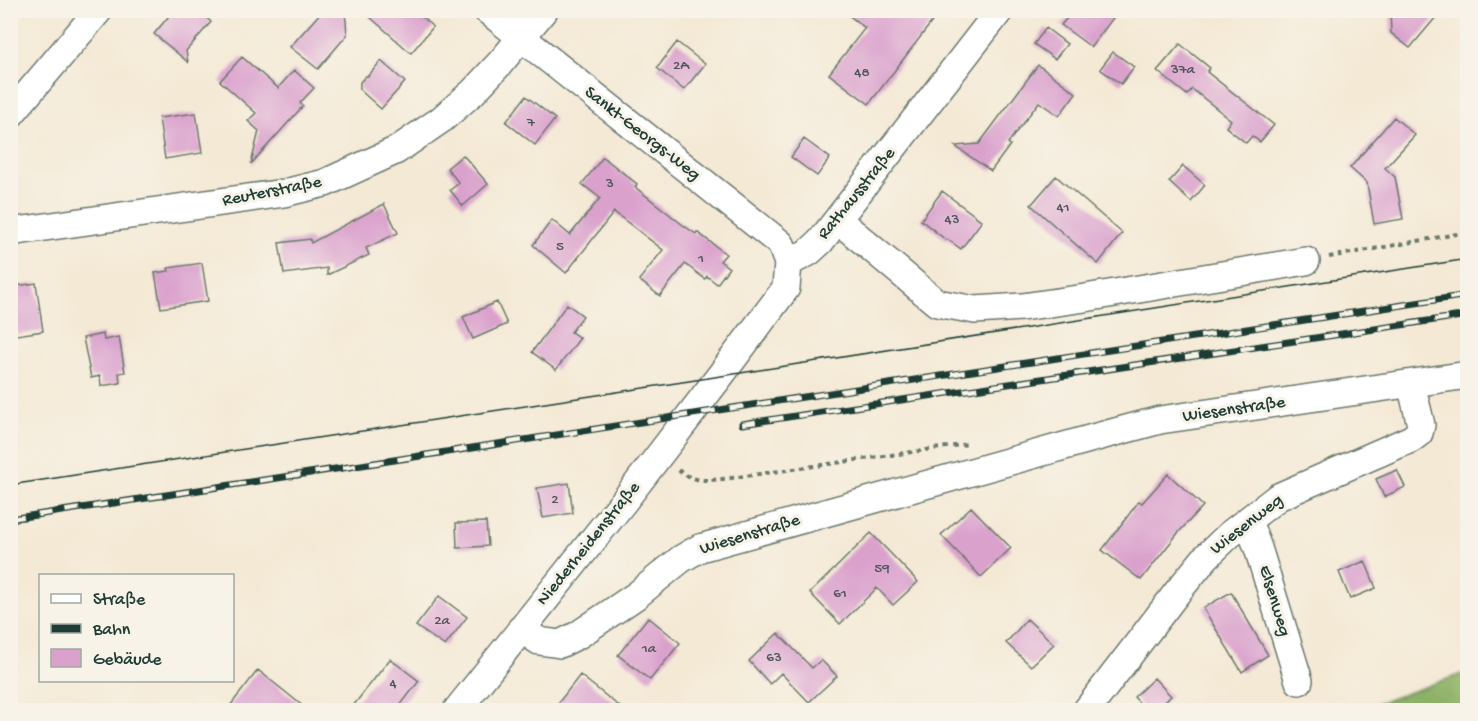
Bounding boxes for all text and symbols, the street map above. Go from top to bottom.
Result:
house number: 2A [673,57,690,75]
house number: 37a [1170,61,1196,79]
house number: 48 [854,64,870,82]
street label: Sankt-Georgs-Weg [580,82,704,186]
house number: 7 [526,114,536,132]
street label: Rathausstraße [814,143,901,244]
street label: Reuterstraße [221,172,324,212]
house number: 3 [605,175,614,193]
house number: 41 [1056,199,1070,217]
house number: 43 [945,211,960,229]
house number: 5 [556,238,564,256]
house number: 1 [697,250,704,268]
street label: Wiesenstraße [1181,392,1287,428]
street label: Niederheidenstraße [533,477,646,610]
street label: Wiesenweg [1206,490,1288,560]
house number: 2 [551,491,559,509]
street label: Wiesenstraße [697,510,803,560]
house number: 59 [874,560,890,578]
street label: Elsenweg [1253,563,1295,639]
legend [39,574,234,682]
house number: 61 [833,585,847,603]
text: Straße [93,590,146,611]
house number: 2a [434,612,451,630]
text: Bahn [92,620,131,641]
house number: 1a [641,640,657,658]
house number: 63 [766,649,782,667]
text: Gebäude [93,650,162,671]
house number: 4 [389,675,397,693]

